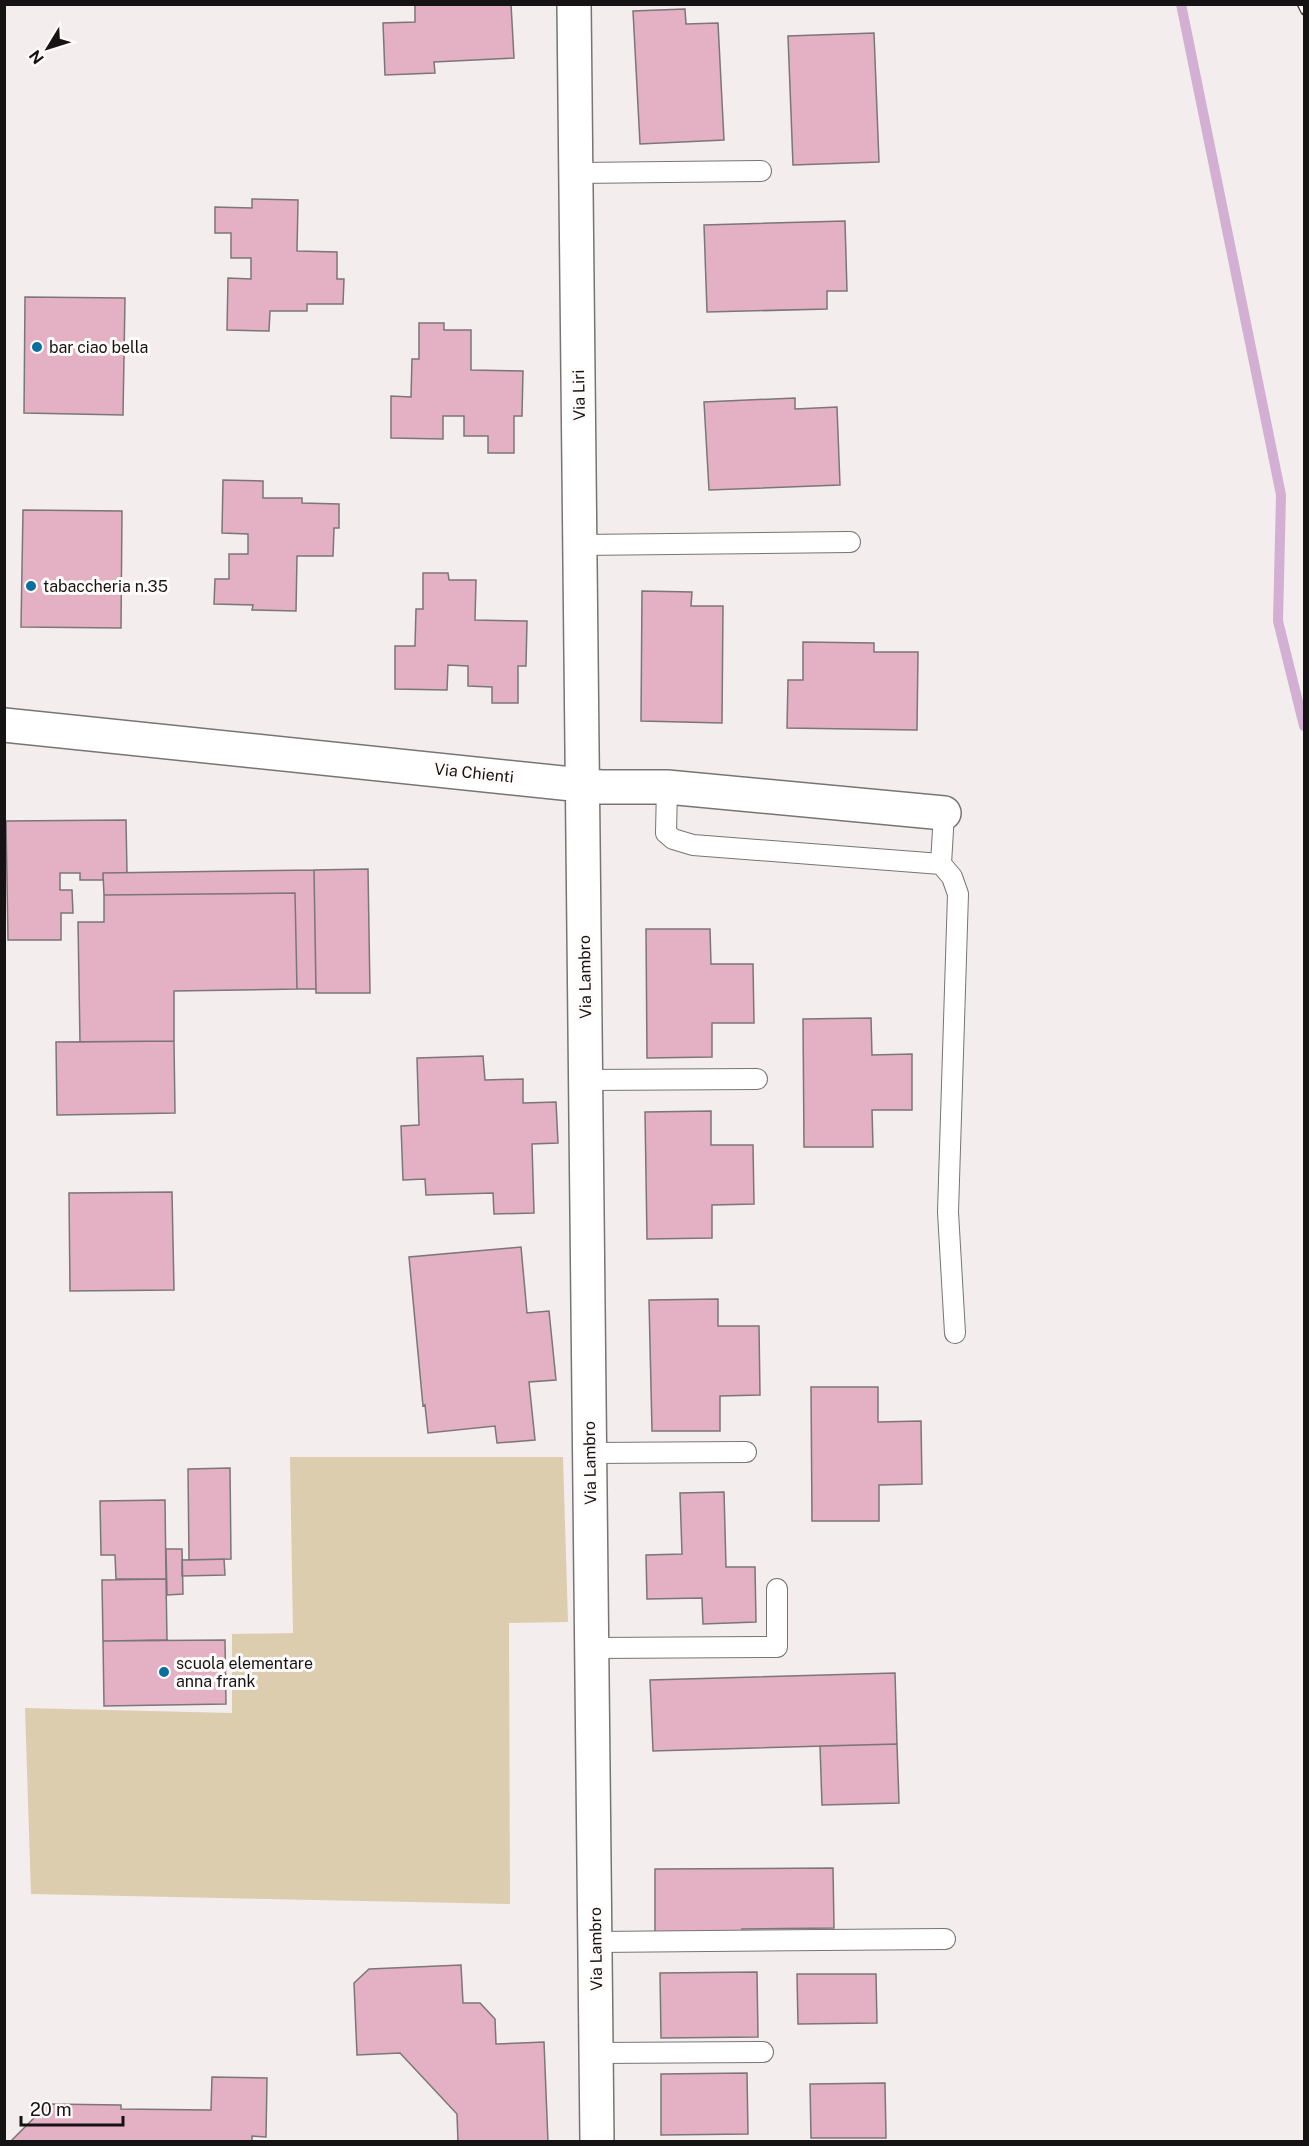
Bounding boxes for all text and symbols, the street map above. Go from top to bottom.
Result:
north arrow [18,18,78,78]
text: N [25,46,48,68]
place label: bar ciao bella [49,338,148,357]
marker: bar ciao bella [30,340,44,354]
street label: Via Liri [569,369,589,421]
place label: tabaccheria n.35 [43,577,168,596]
marker: tabaccheria n.35 [24,579,38,593]
street label: Via Chienti [433,759,515,787]
street label: Via Lambro [575,935,595,1019]
street label: Via Lambro [580,1421,600,1505]
place label: scuola elementare anna frank [176,1654,313,1691]
marker: scuola elementare anna frank [157,1665,171,1679]
street label: Via Lambro [586,1907,606,1991]
scale bar [21,2089,123,2127]
text: 20 m [30,2099,72,2120]

